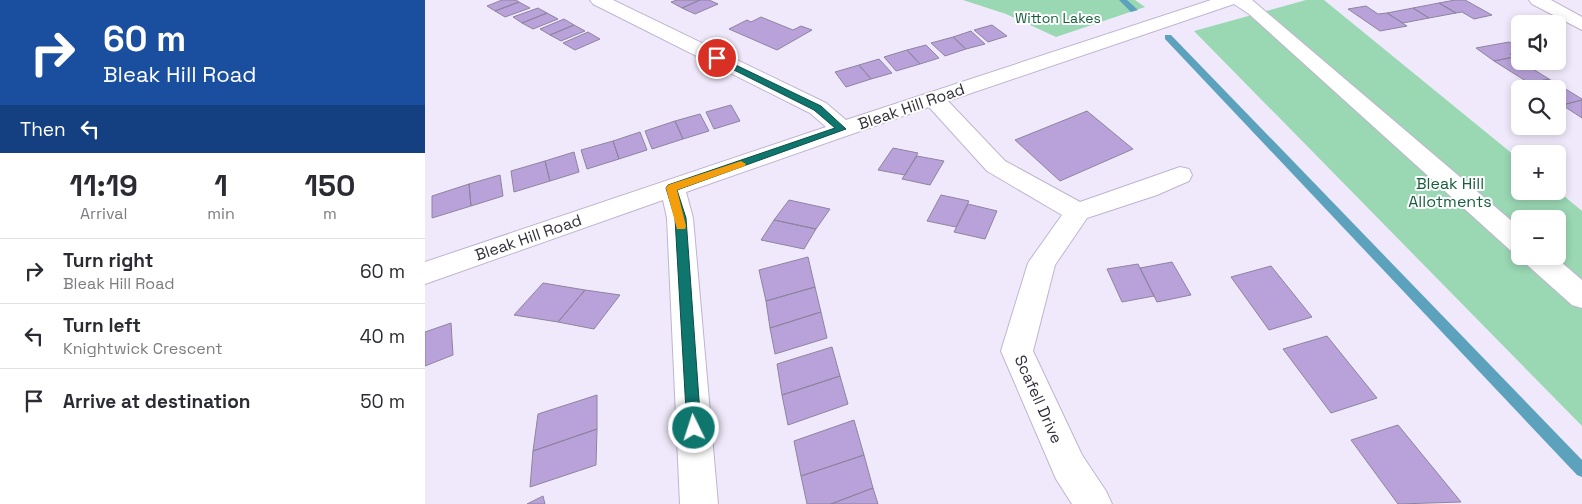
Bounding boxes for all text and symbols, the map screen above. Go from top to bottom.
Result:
park label: Witton Lakes [1015,9,1101,27]
map controls [1511,15,1566,265]
button: sound [1511,15,1566,70]
text: 60 m [103,17,186,61]
icon: right [20,20,85,85]
pin [696,37,738,79]
icon: arrive [703,44,731,72]
text: Bleak Hill Road [103,60,256,88]
street label: Bleak Hill Road [855,78,967,135]
button: search [1511,80,1566,135]
icon: left [76,115,104,143]
text: Then [20,117,66,142]
button: + [1511,145,1566,200]
text: 11:19 [70,166,138,205]
text: 1 [214,166,228,205]
text: 150 [304,166,355,205]
park label: Bleak Hill Allotments [1408,173,1492,212]
text: Arrival [80,203,127,224]
text: min [207,203,235,224]
text: m [323,203,337,224]
street label: Bleak Hill Road [472,209,584,266]
button: − [1511,210,1566,265]
text: Turn right [63,248,153,273]
icon: right [20,257,48,285]
text: 60 m [360,259,405,284]
text: Bleak Hill Road [63,273,175,294]
text: Turn left [63,313,141,338]
icon: left [20,322,48,350]
text: 40 m [360,324,405,349]
text: Knightwick Crescent [63,338,223,359]
street label: Scafell Drive [1010,352,1067,447]
icon: arrive [20,387,48,415]
text: Arrive at destination [63,389,251,414]
text: 50 m [360,389,405,414]
position arrow [667,401,719,453]

